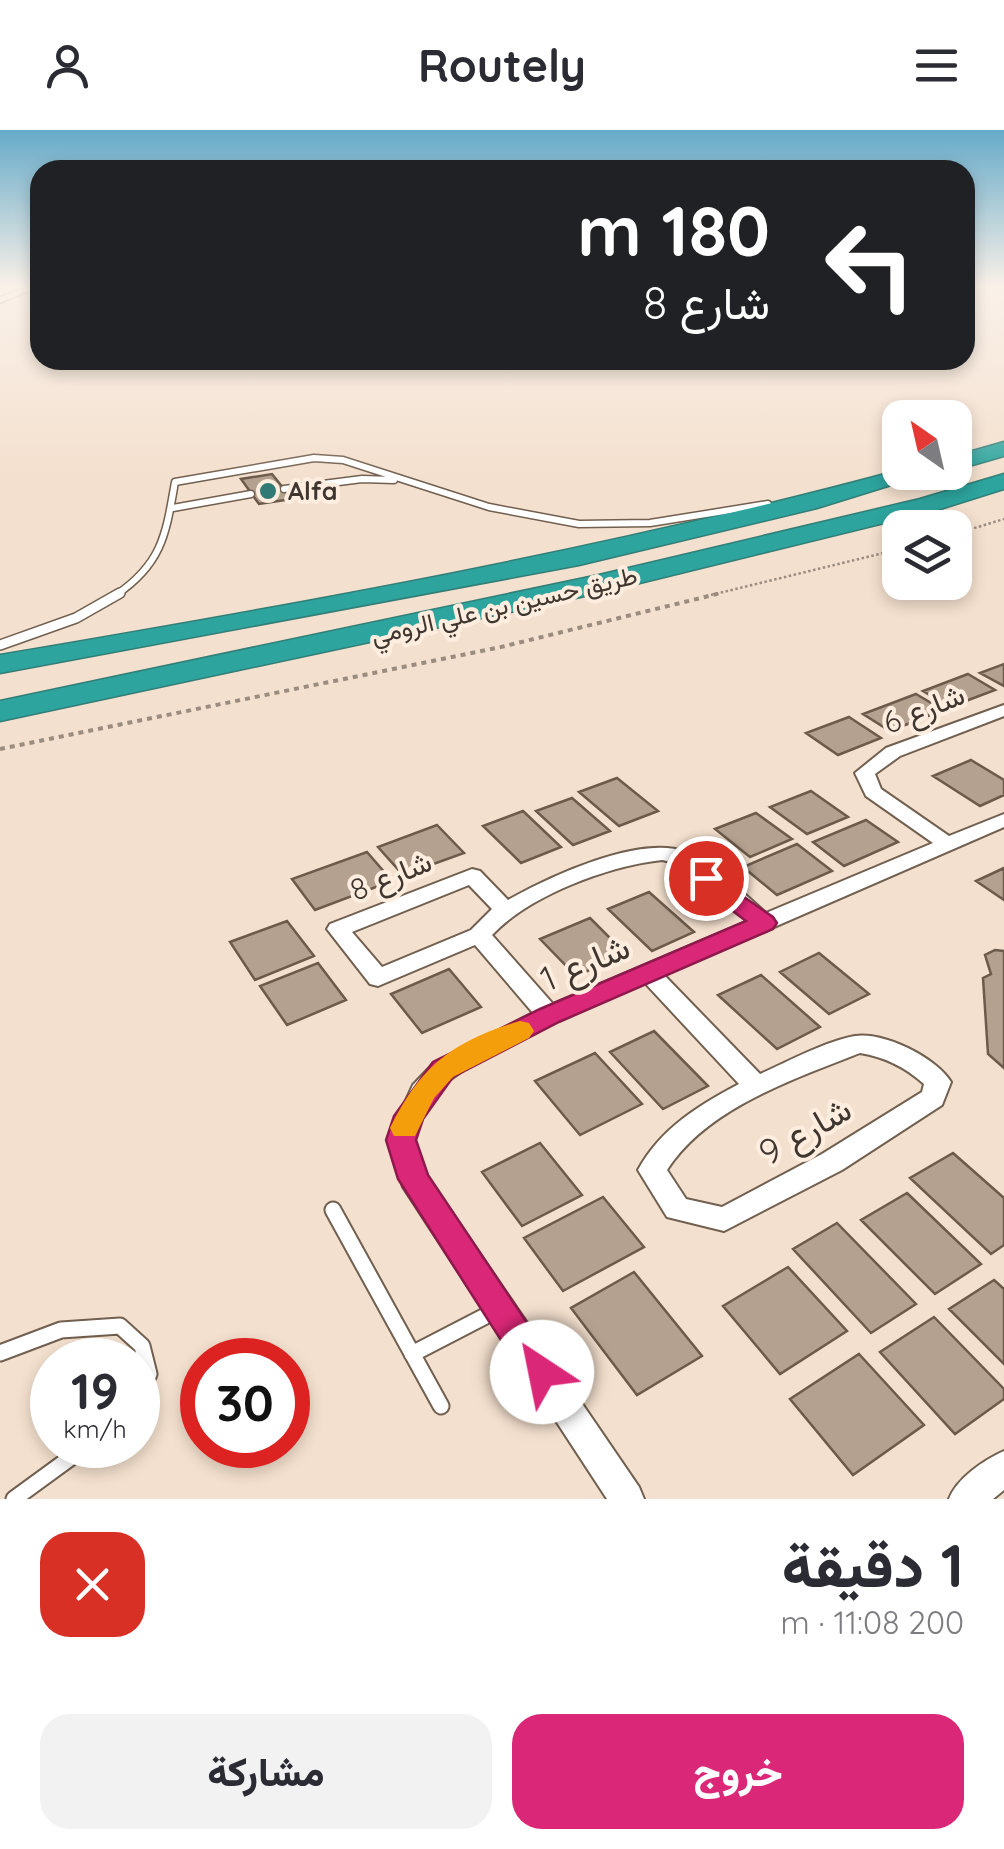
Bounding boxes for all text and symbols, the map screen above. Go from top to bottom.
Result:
text: Routely [418,37,586,93]
icon: person [40,38,95,93]
icon: menu [909,38,964,93]
text: 180 m [577,186,770,274]
icon: left [805,200,935,330]
text: شارع 8 [643,274,770,330]
north arrow [882,400,972,490]
map controls [882,400,972,600]
place label: Alfa [288,475,337,506]
marker: Alfa [257,480,279,502]
button: layers [882,510,972,600]
street label: طريق حسين بن علي الرومي [368,559,641,656]
street label: شارع 6 [877,675,971,743]
pin [664,836,749,921]
street label: شارع 8 [344,842,438,910]
icon: arrive [679,851,734,906]
street label: شارع 1 [533,924,637,1003]
street label: شارع 9 [750,1086,860,1177]
position arrow [490,1320,594,1424]
speed limit sign: 30 [180,1338,310,1468]
text: 19 [71,1359,119,1422]
text: km/h [63,1413,127,1444]
text: 1 دقيقة [782,1527,964,1602]
button: close [40,1532,145,1637]
text: 200 m · 11:08 [781,1602,964,1642]
button: مشاركة [40,1714,492,1829]
button: خروج [512,1714,964,1829]

